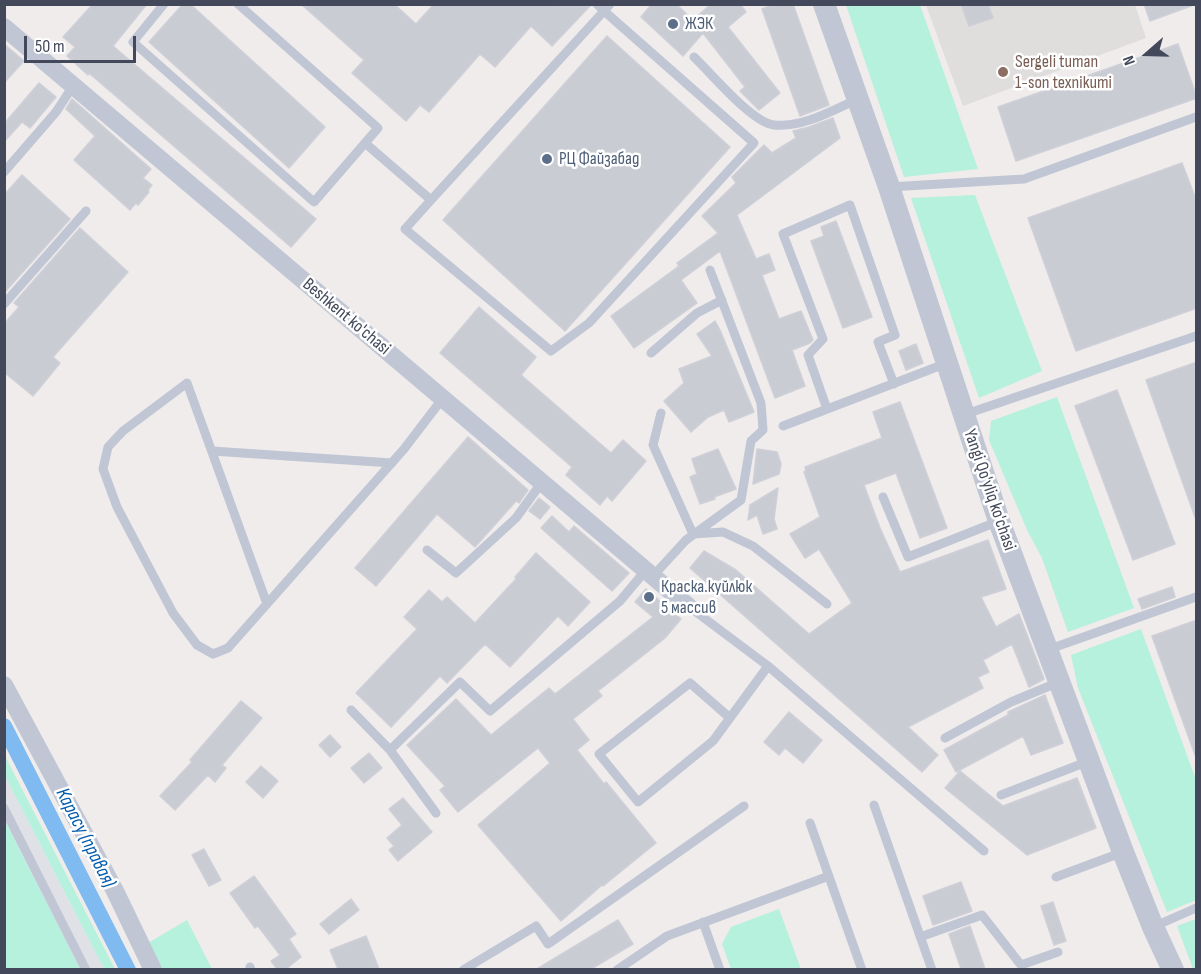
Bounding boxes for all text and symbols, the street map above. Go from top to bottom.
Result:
place label: ЖЭК [685,13,713,35]
marker: ЖЭК [666,17,680,31]
scale bar [27,24,140,62]
north arrow [1117,24,1177,84]
text: 50 m [35,36,65,57]
place label: Sergeli tuman 1-son texnikumi [1015,51,1112,94]
text: N [1119,53,1140,68]
marker: Sergeli tuman 1-son texnikumi [996,65,1010,79]
place label: РЦ Файзабад [559,148,639,170]
marker: РЦ Файзабад [540,152,554,166]
street label: Beshkent ko'chasi [298,274,394,360]
street label: Yangi Qo'yliq ko'chasi [958,427,1020,553]
place label: Краска.куйлюк 5 массив [661,576,752,618]
marker: Краска.куйлюк 5 массив [642,590,656,604]
water label: Карасу (правая) [50,784,120,892]

